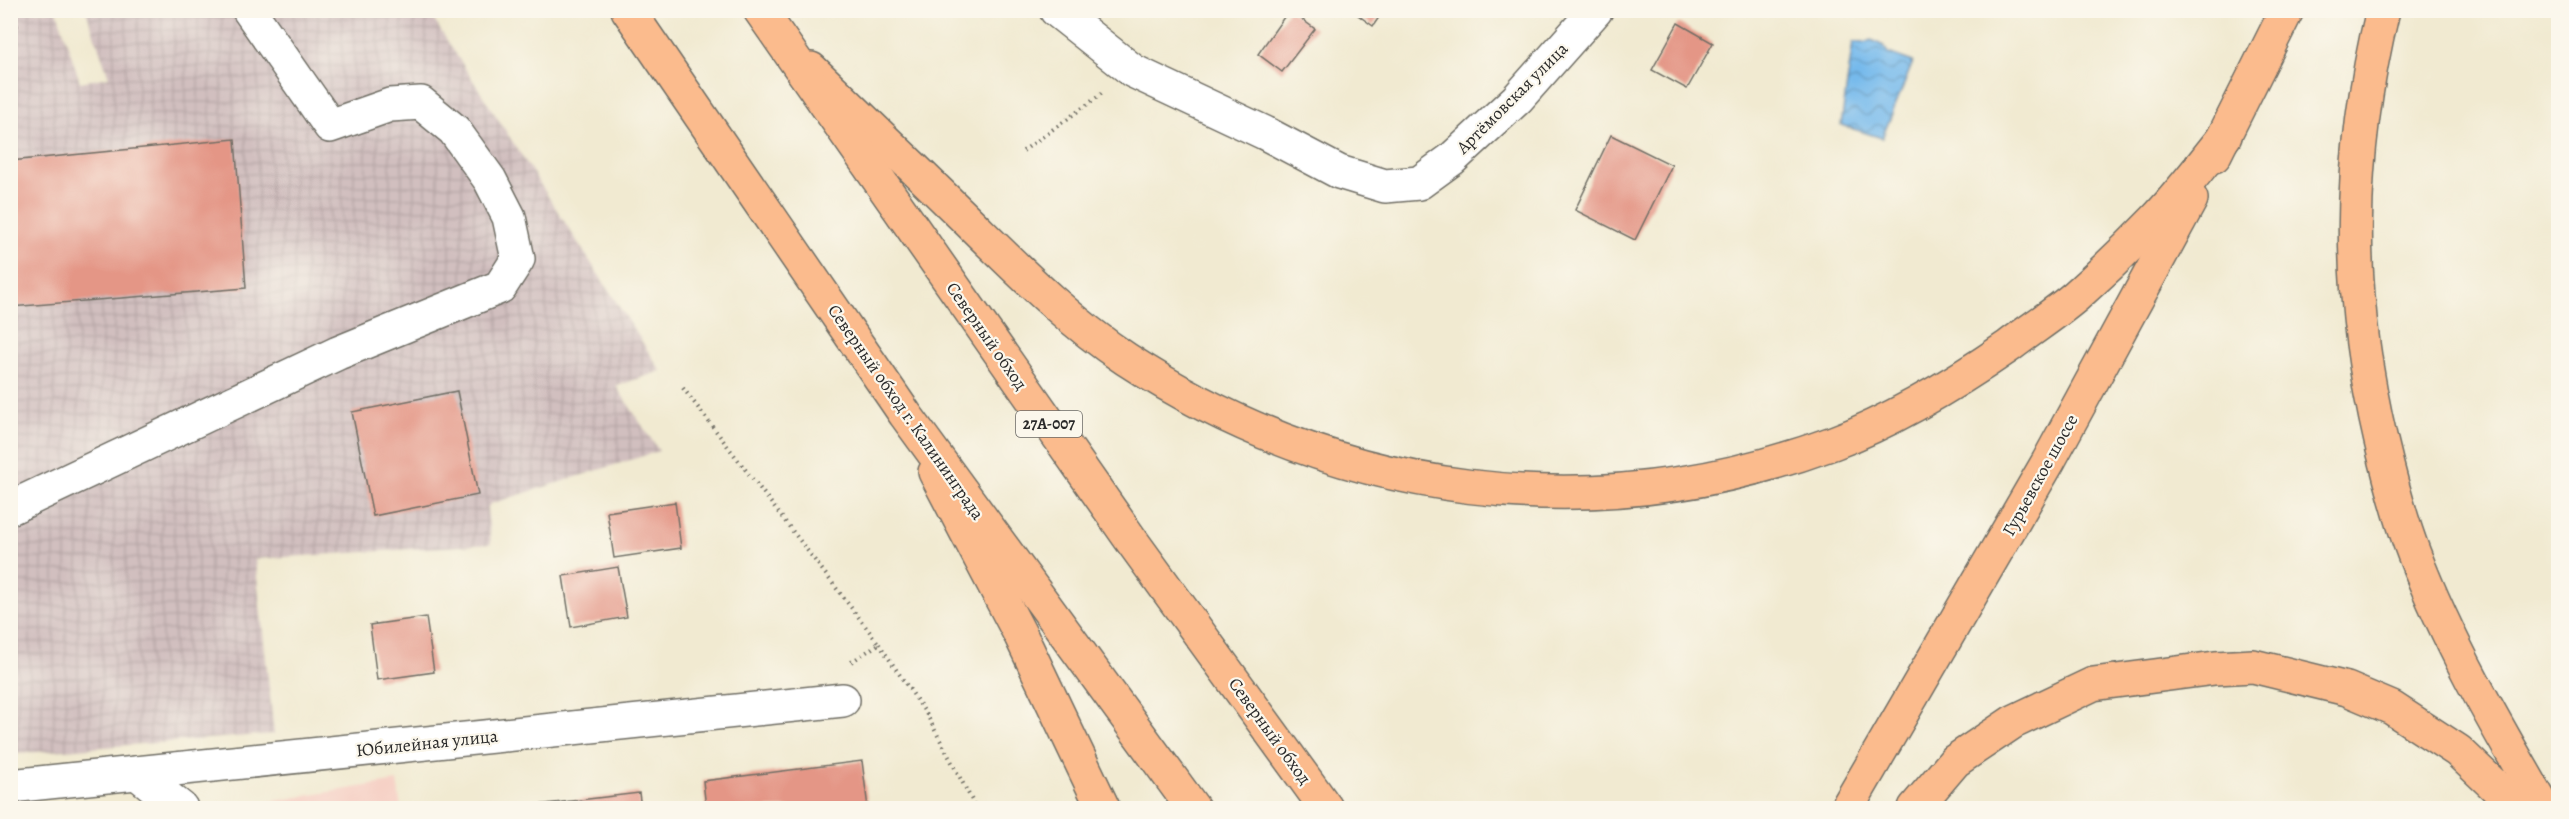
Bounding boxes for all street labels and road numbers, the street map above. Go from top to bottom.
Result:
street label: Артёмовская улица [1450,36,1574,160]
street label: Северный обход [941,277,1033,395]
street label: Северный обход г. Калининграда [822,299,990,525]
street label: Гурьевское шоссе [1997,410,2083,540]
road number: 27А-007 [1016,411,1082,437]
street label: Северный обход [1223,673,1317,789]
street label: Юбилейная улица [355,724,500,762]

